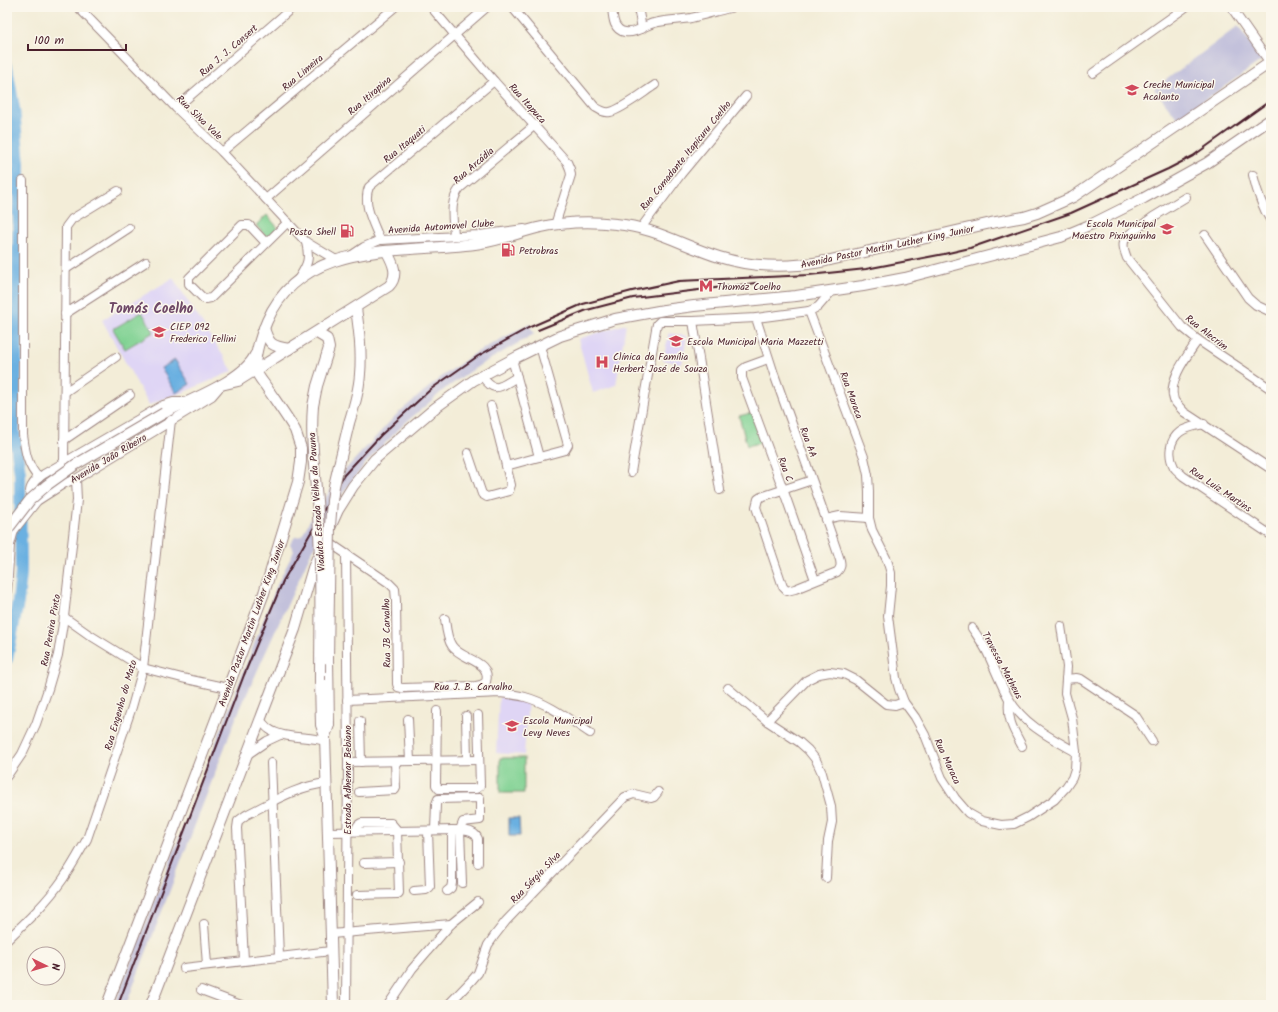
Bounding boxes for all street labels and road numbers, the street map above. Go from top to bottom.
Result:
street label: Rua J. J. Consert [196,21,262,81]
street label: Rua Limeira [278,50,327,95]
street label: Rua Itirapina [344,72,395,119]
street label: Rua Itapuca [505,80,550,128]
street label: Rua Silva Vale [172,91,227,144]
street label: Rua Comadante Itapicuru Coelho [636,97,736,214]
street label: Rua Itaquati [380,122,430,167]
street label: Rua Arcádia [450,143,498,188]
street label: Avenida Automovel Clube [388,215,495,239]
street label: Avenida Pastor Martin Luther King Junior [799,221,976,273]
street label: Rua Alecrim [1182,311,1231,355]
street label: Rua Maraca [835,370,867,421]
street label: Rua AA [795,425,821,460]
street label: Avenida João Ribeiro [67,429,150,488]
street label: Viaduto Estrada Velha da Pavuna [304,432,330,572]
street label: Rua C [773,455,797,484]
street label: Rua Luiz Martins [1186,463,1255,517]
street label: Avenida Pastor Martin Luther King Junior [214,537,290,709]
street label: Rua Pereira Pinto [37,592,65,668]
street label: Rua JB Carvalho [378,598,396,668]
street label: Travessa Matheus [978,629,1027,703]
street label: Rua Engenho do Mato [100,658,142,752]
street label: Rua J. B. Carvalho [434,679,513,695]
street label: Estrada Adhemar Bebiano [340,725,356,835]
street label: Rua Maraca [929,736,965,787]
street label: Rua Sérgio Silva [507,848,565,907]

